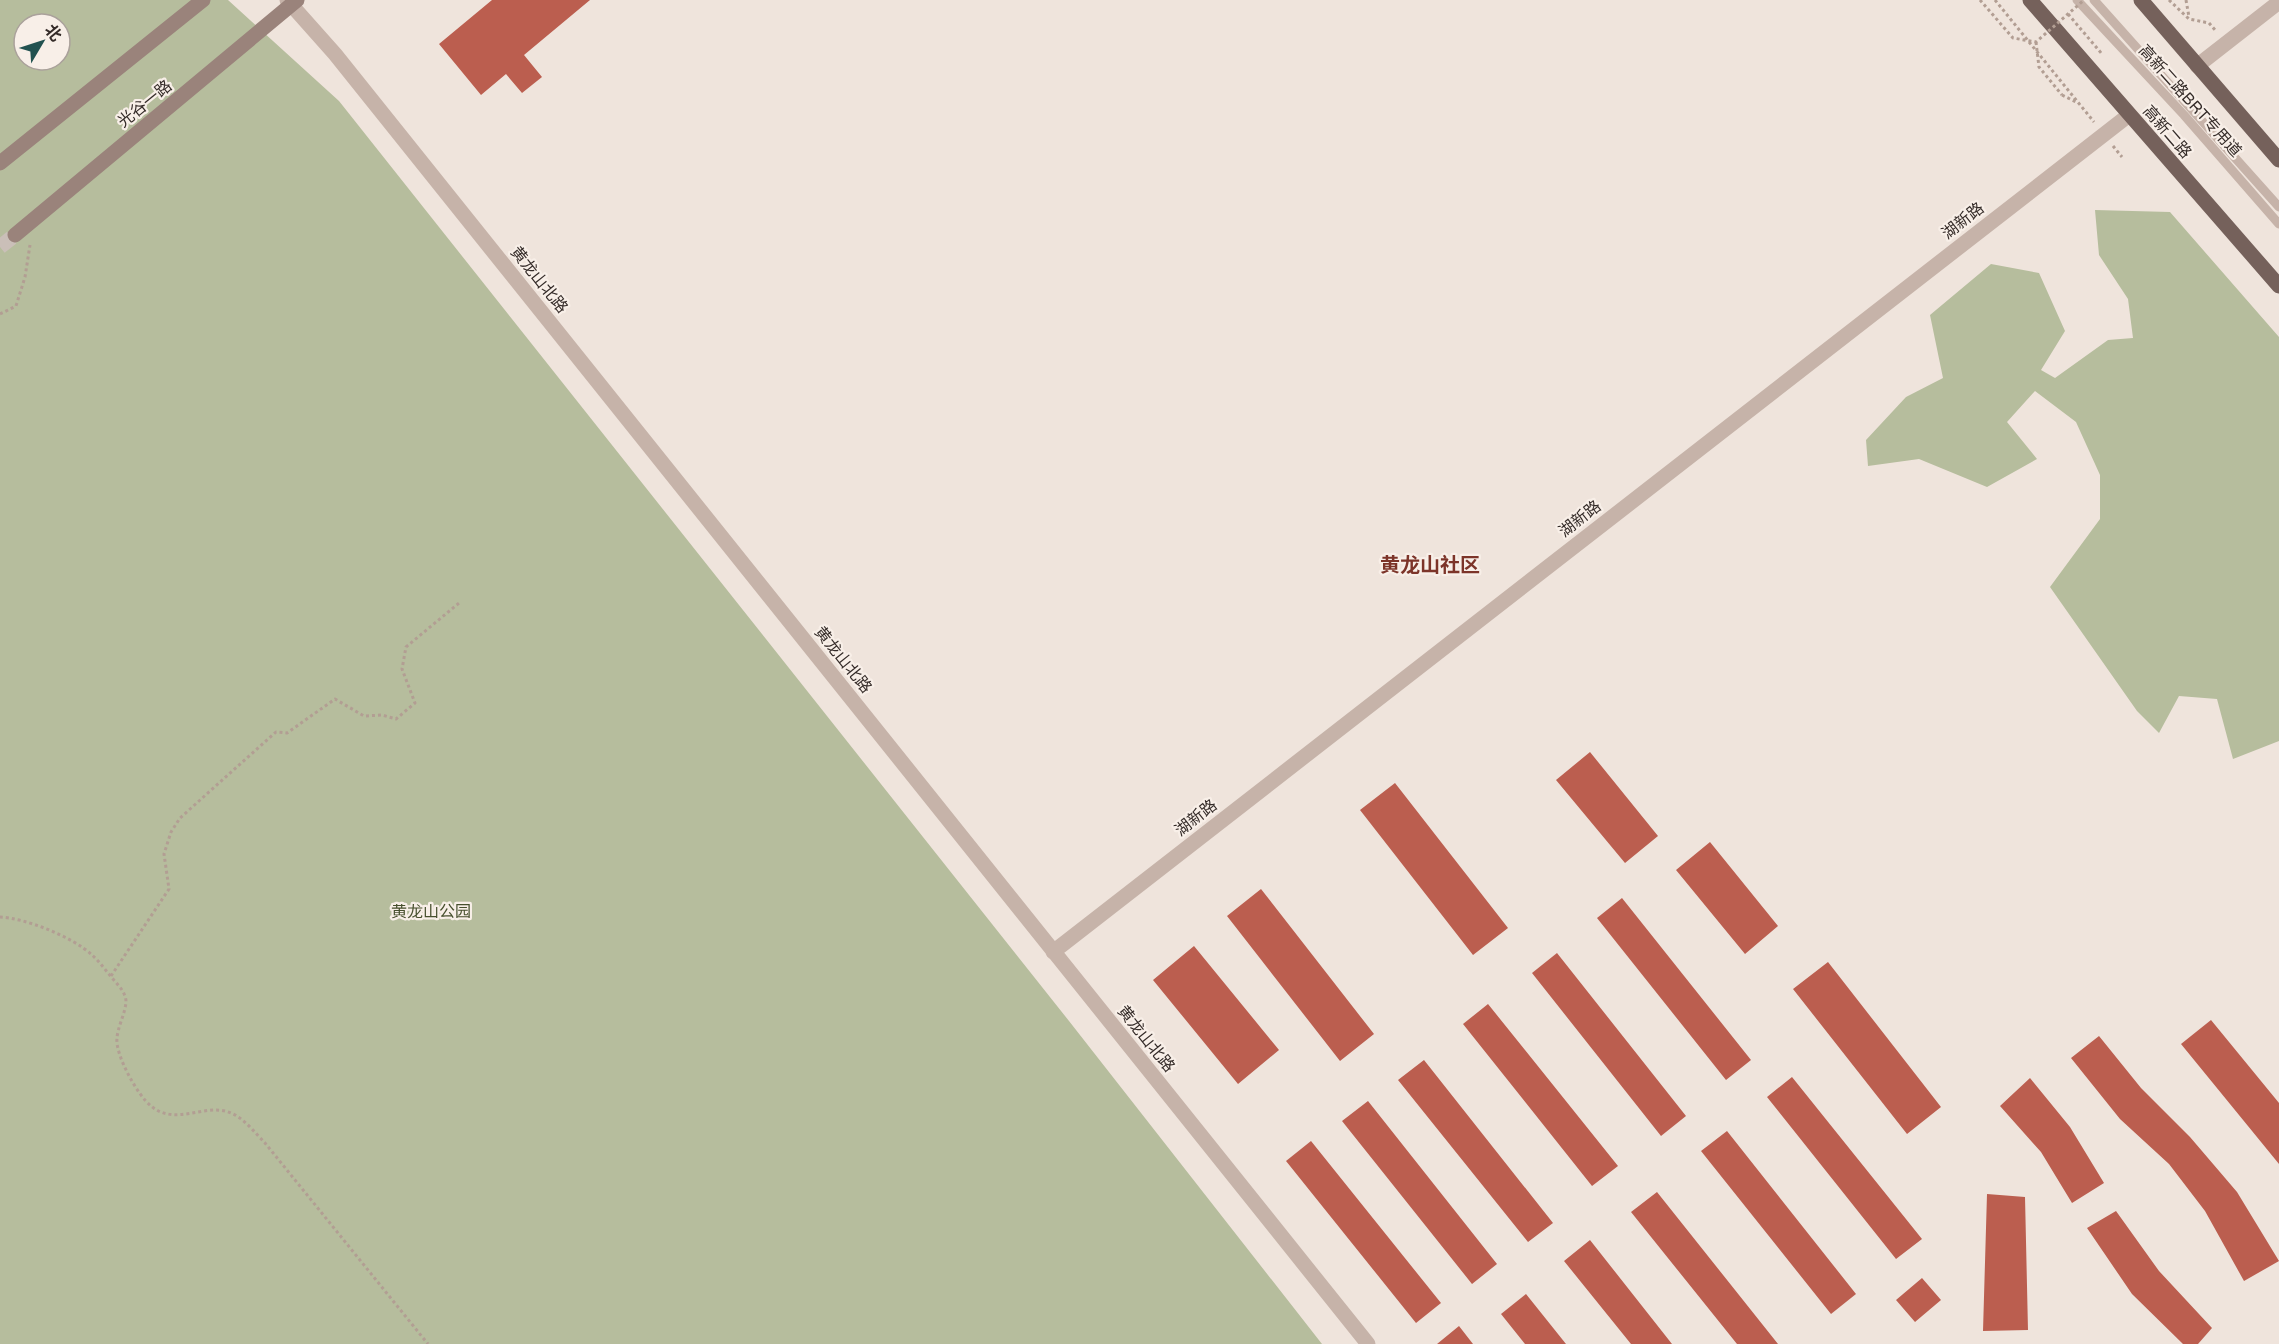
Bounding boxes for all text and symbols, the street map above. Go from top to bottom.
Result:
north arrow [12,12,72,72]
text: 北 [40,21,66,46]
street label: 高新二路BRT专用道 [2135,41,2245,161]
street label: 光谷一路 [114,76,176,132]
street label: 高新二路 [2139,102,2195,162]
street label: 湖新路 [1938,198,1988,244]
street label: 黄龙山北路 [506,243,572,317]
street label: 湖新路 [1555,496,1605,542]
district label: 黄龙山社区 [1380,554,1480,578]
street label: 黄龙山北路 [810,623,876,697]
street label: 湖新路 [1171,795,1221,841]
park label: 黄龙山公园 [391,902,471,922]
street label: 黄龙山北路 [1113,1002,1179,1076]

